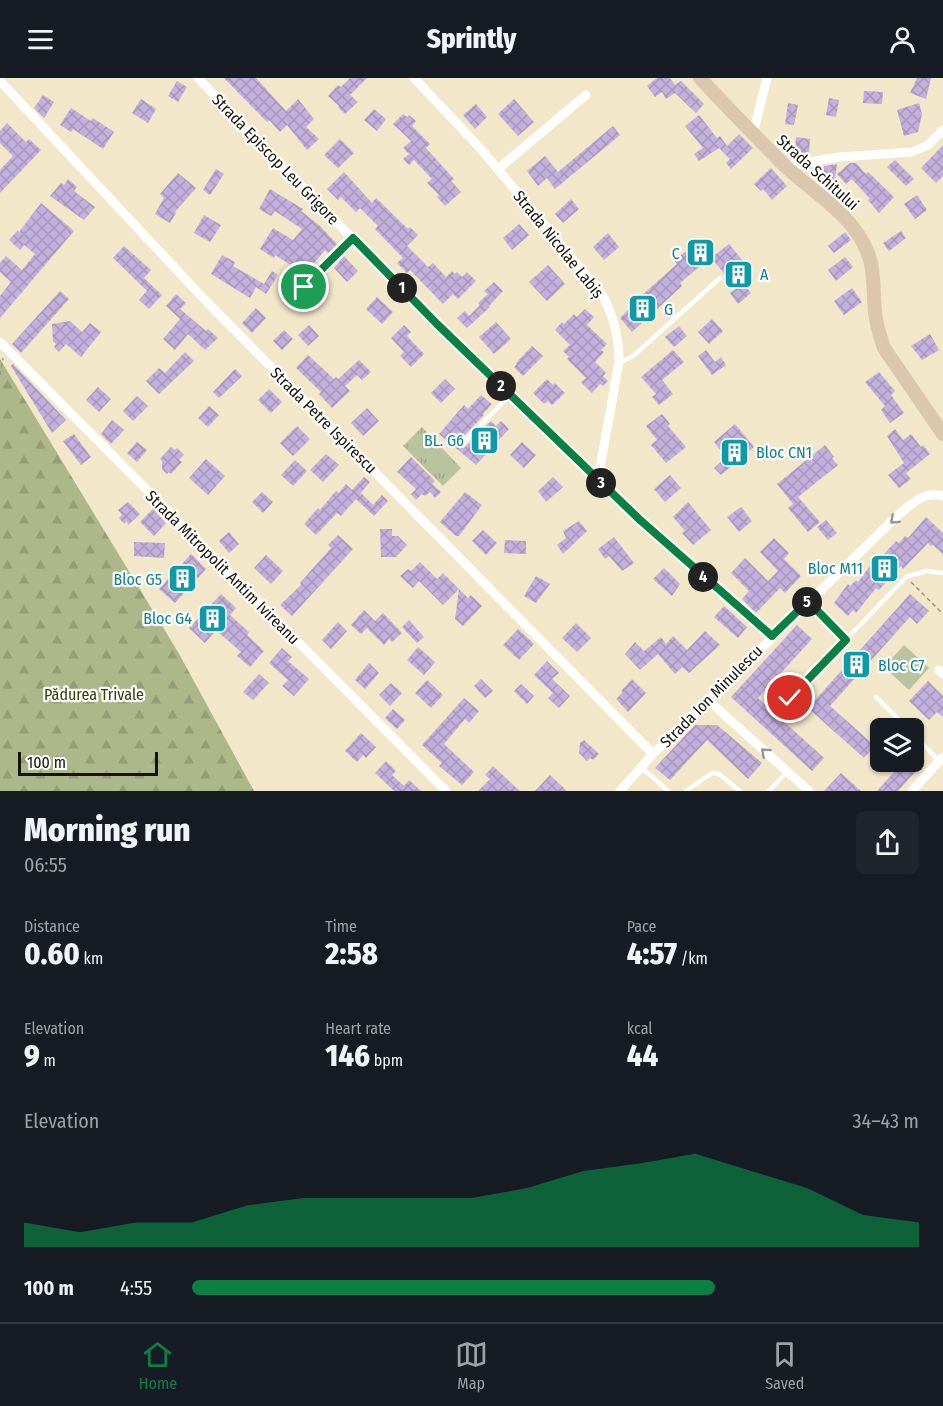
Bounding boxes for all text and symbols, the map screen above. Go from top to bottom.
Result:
icon: menu [24,23,57,56]
text: Sprintly [427,23,516,55]
icon: person [886,23,919,56]
street label: Strada Episcop Leu Grigore [208,90,343,229]
street label: Strada Schitului [773,131,863,214]
street label: Strada Nicolae Labiș [509,187,608,303]
building icon: C [685,237,717,269]
place label: C [672,244,680,263]
building icon: A [723,258,755,290]
pin [278,261,329,312]
place label: A [760,265,769,284]
icon: arrive [287,270,320,303]
pin: 1 [387,273,417,303]
text: 1 [399,278,405,297]
building icon: G [627,293,659,325]
place label: G [664,300,673,319]
street label: Strada Petre Ispirescu [267,363,381,477]
pin: 2 [486,371,516,401]
text: 2 [497,376,505,395]
building icon: BL. G6 [469,424,501,456]
place label: BL. G6 [424,431,464,450]
building icon: Bloc CN1 [719,436,751,468]
place label: Bloc CN1 [756,443,812,462]
pin: 3 [586,468,616,498]
text: 3 [597,473,605,492]
street label: Strada Mitropolit Antim Ivireanu [142,486,304,648]
one-way arrow [890,512,901,523]
building icon: Bloc M11 [868,552,900,584]
place label: Bloc M11 [808,559,863,578]
pin: 4 [688,562,718,592]
building icon: Bloc G5 [167,563,199,595]
text: 4 [699,567,707,586]
place label: Bloc G5 [114,570,162,589]
pin: 5 [792,587,822,617]
text: 5 [803,592,811,611]
building icon: Bloc G4 [197,602,229,634]
place label: Bloc G4 [143,609,192,628]
street label: Strada Ion Minulescu [656,641,767,752]
building icon: Bloc C7 [841,649,873,681]
place label: Bloc C7 [878,656,925,675]
pin [764,672,815,723]
icon: check [773,681,806,714]
park label: Pădurea Trivale [44,685,144,704]
map controls [870,718,924,772]
button: layers [870,718,924,772]
one-way arrow [761,748,772,759]
scale bar [18,749,158,776]
text: 100 m [27,753,66,772]
text: Morning run [24,810,191,850]
button: share [856,811,919,874]
text: 06:55 [24,853,67,877]
text: Distance [24,917,80,936]
text: Time [325,917,357,936]
text: Pace [627,917,656,936]
text: 0.60 [24,936,80,972]
text: 2:58 [325,936,378,972]
text: 4:57 [627,936,677,972]
text: km [80,949,103,968]
text: /km [677,949,708,968]
text: Elevation [24,1019,84,1038]
text: Heart rate [325,1019,391,1038]
text: kcal [627,1019,653,1038]
text: 9 [24,1038,40,1074]
text: 146 [325,1038,370,1074]
text: 44 [627,1038,658,1074]
text: m [40,1051,56,1070]
text: bpm [370,1051,403,1070]
text: Elevation [24,1109,99,1133]
text: 34–43 m [853,1109,919,1133]
text: 100 m [24,1276,74,1300]
text: 4:55 [120,1276,152,1300]
tab: Home [139,1338,177,1393]
tab: Map [455,1338,488,1393]
tab: Saved [765,1338,804,1393]

